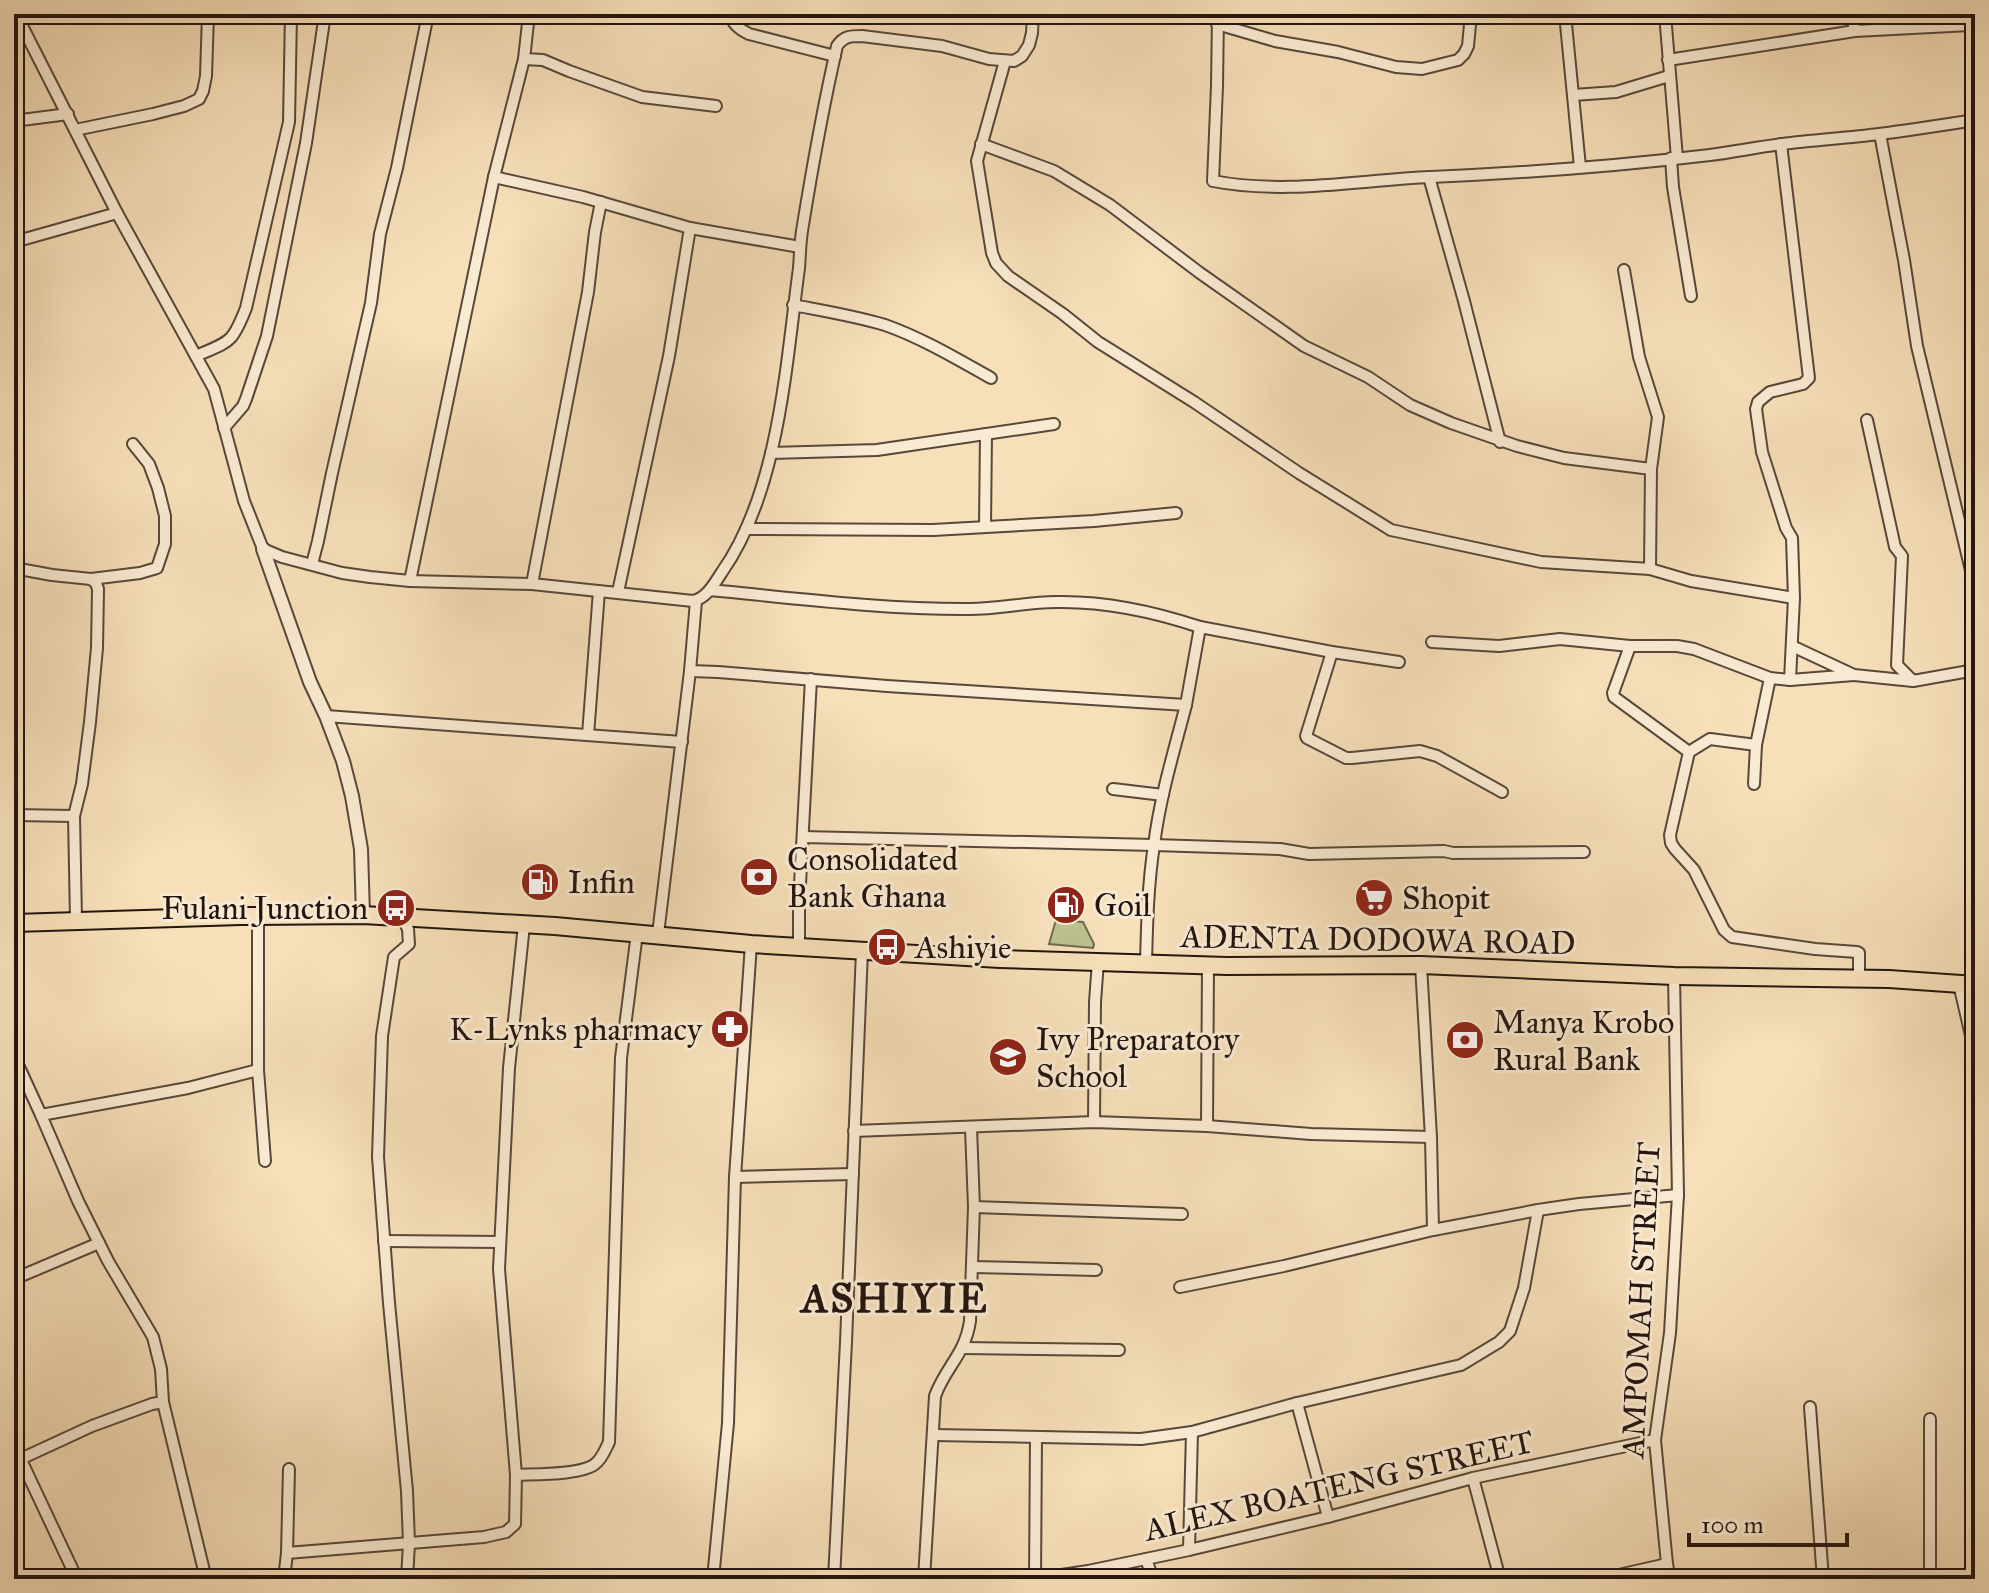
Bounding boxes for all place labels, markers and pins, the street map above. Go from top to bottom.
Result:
place label: Consolidated Bank Ghana [787,840,958,916]
bank icon: Consolidated Bank Ghana [738,856,780,898]
fuel station icon: Infin [519,861,561,903]
place label: Infin [568,863,635,902]
supermarket icon: Shopit [1353,877,1395,919]
place label: Shopit [1402,879,1490,918]
fuel station icon: Goil [1045,884,1087,926]
place label: Goil [1094,886,1152,925]
bus stop icon: Fulani Junction [375,887,417,929]
place label: Fulani Junction [161,889,368,928]
bus stop icon: Ashiyie [866,926,908,968]
place label: Ashiyie [913,928,1011,967]
place label: Manya Krobo Rural Bank [1493,1003,1674,1079]
pharmacy icon: K-Lynks pharmacy [709,1008,751,1050]
place label: K-Lynks pharmacy [449,1010,703,1049]
bank icon: Manya Krobo Rural Bank [1444,1019,1486,1061]
place label: Ivy Preparatory School [1036,1020,1240,1096]
school or university icon: Ivy Preparatory School [987,1036,1029,1078]

